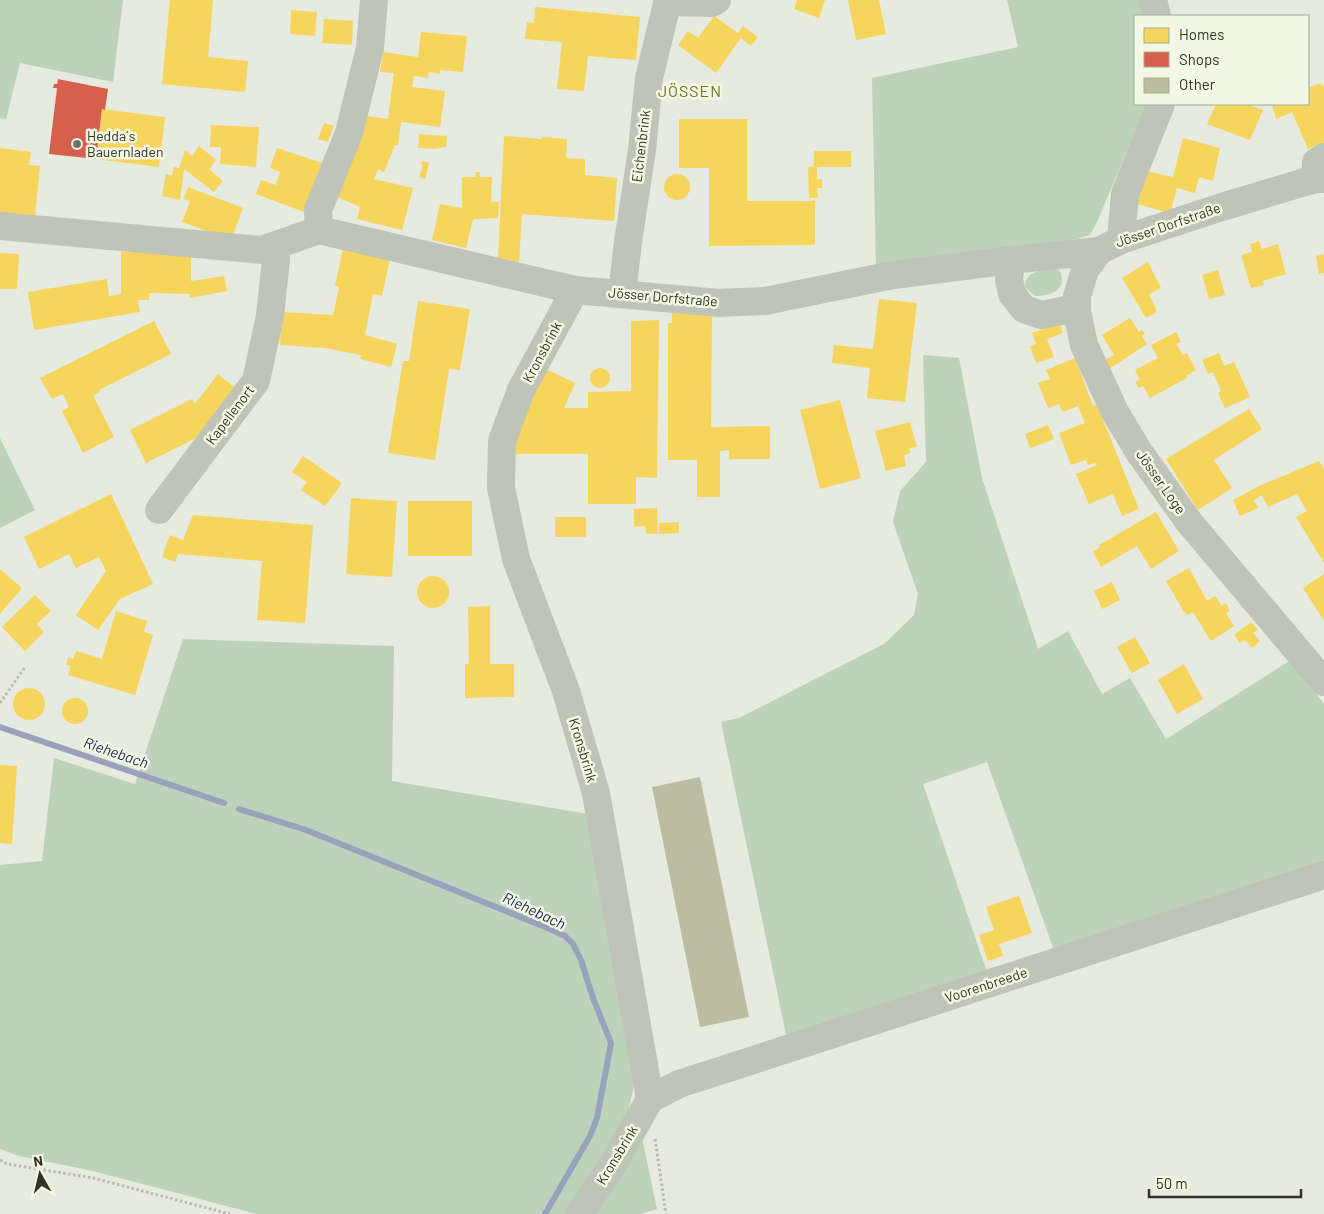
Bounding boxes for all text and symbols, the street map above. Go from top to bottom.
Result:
legend [1134,15,1309,105]
text: Homes [1179,25,1224,43]
text: Shops [1179,50,1219,68]
text: Other [1179,75,1216,93]
district label: JÖSSEN [658,81,722,100]
street label: Eichenbrink [628,109,653,183]
place label: Hedda´s Bauernladen [87,127,163,160]
marker: Hedda´s Bauernladen [71,138,83,150]
street label: Jösser Dorfstraße [1113,199,1223,250]
street label: Jösser Dorfstraße [608,283,718,310]
street label: Kronsbrink [518,318,565,385]
street label: Kapellenort [202,382,258,448]
street label: Jösser Loge [1133,446,1190,517]
street label: Kronsbrink [566,716,601,784]
water label: Riehebach [82,733,151,772]
water label: Riehebach [500,888,569,933]
street label: Voorenbreede [943,963,1029,1006]
street label: Kronsbrink [592,1122,641,1188]
north arrow [15,1149,65,1199]
text: N [32,1152,44,1170]
scale bar [1149,1166,1302,1198]
text: 50 m [1156,1174,1188,1192]

